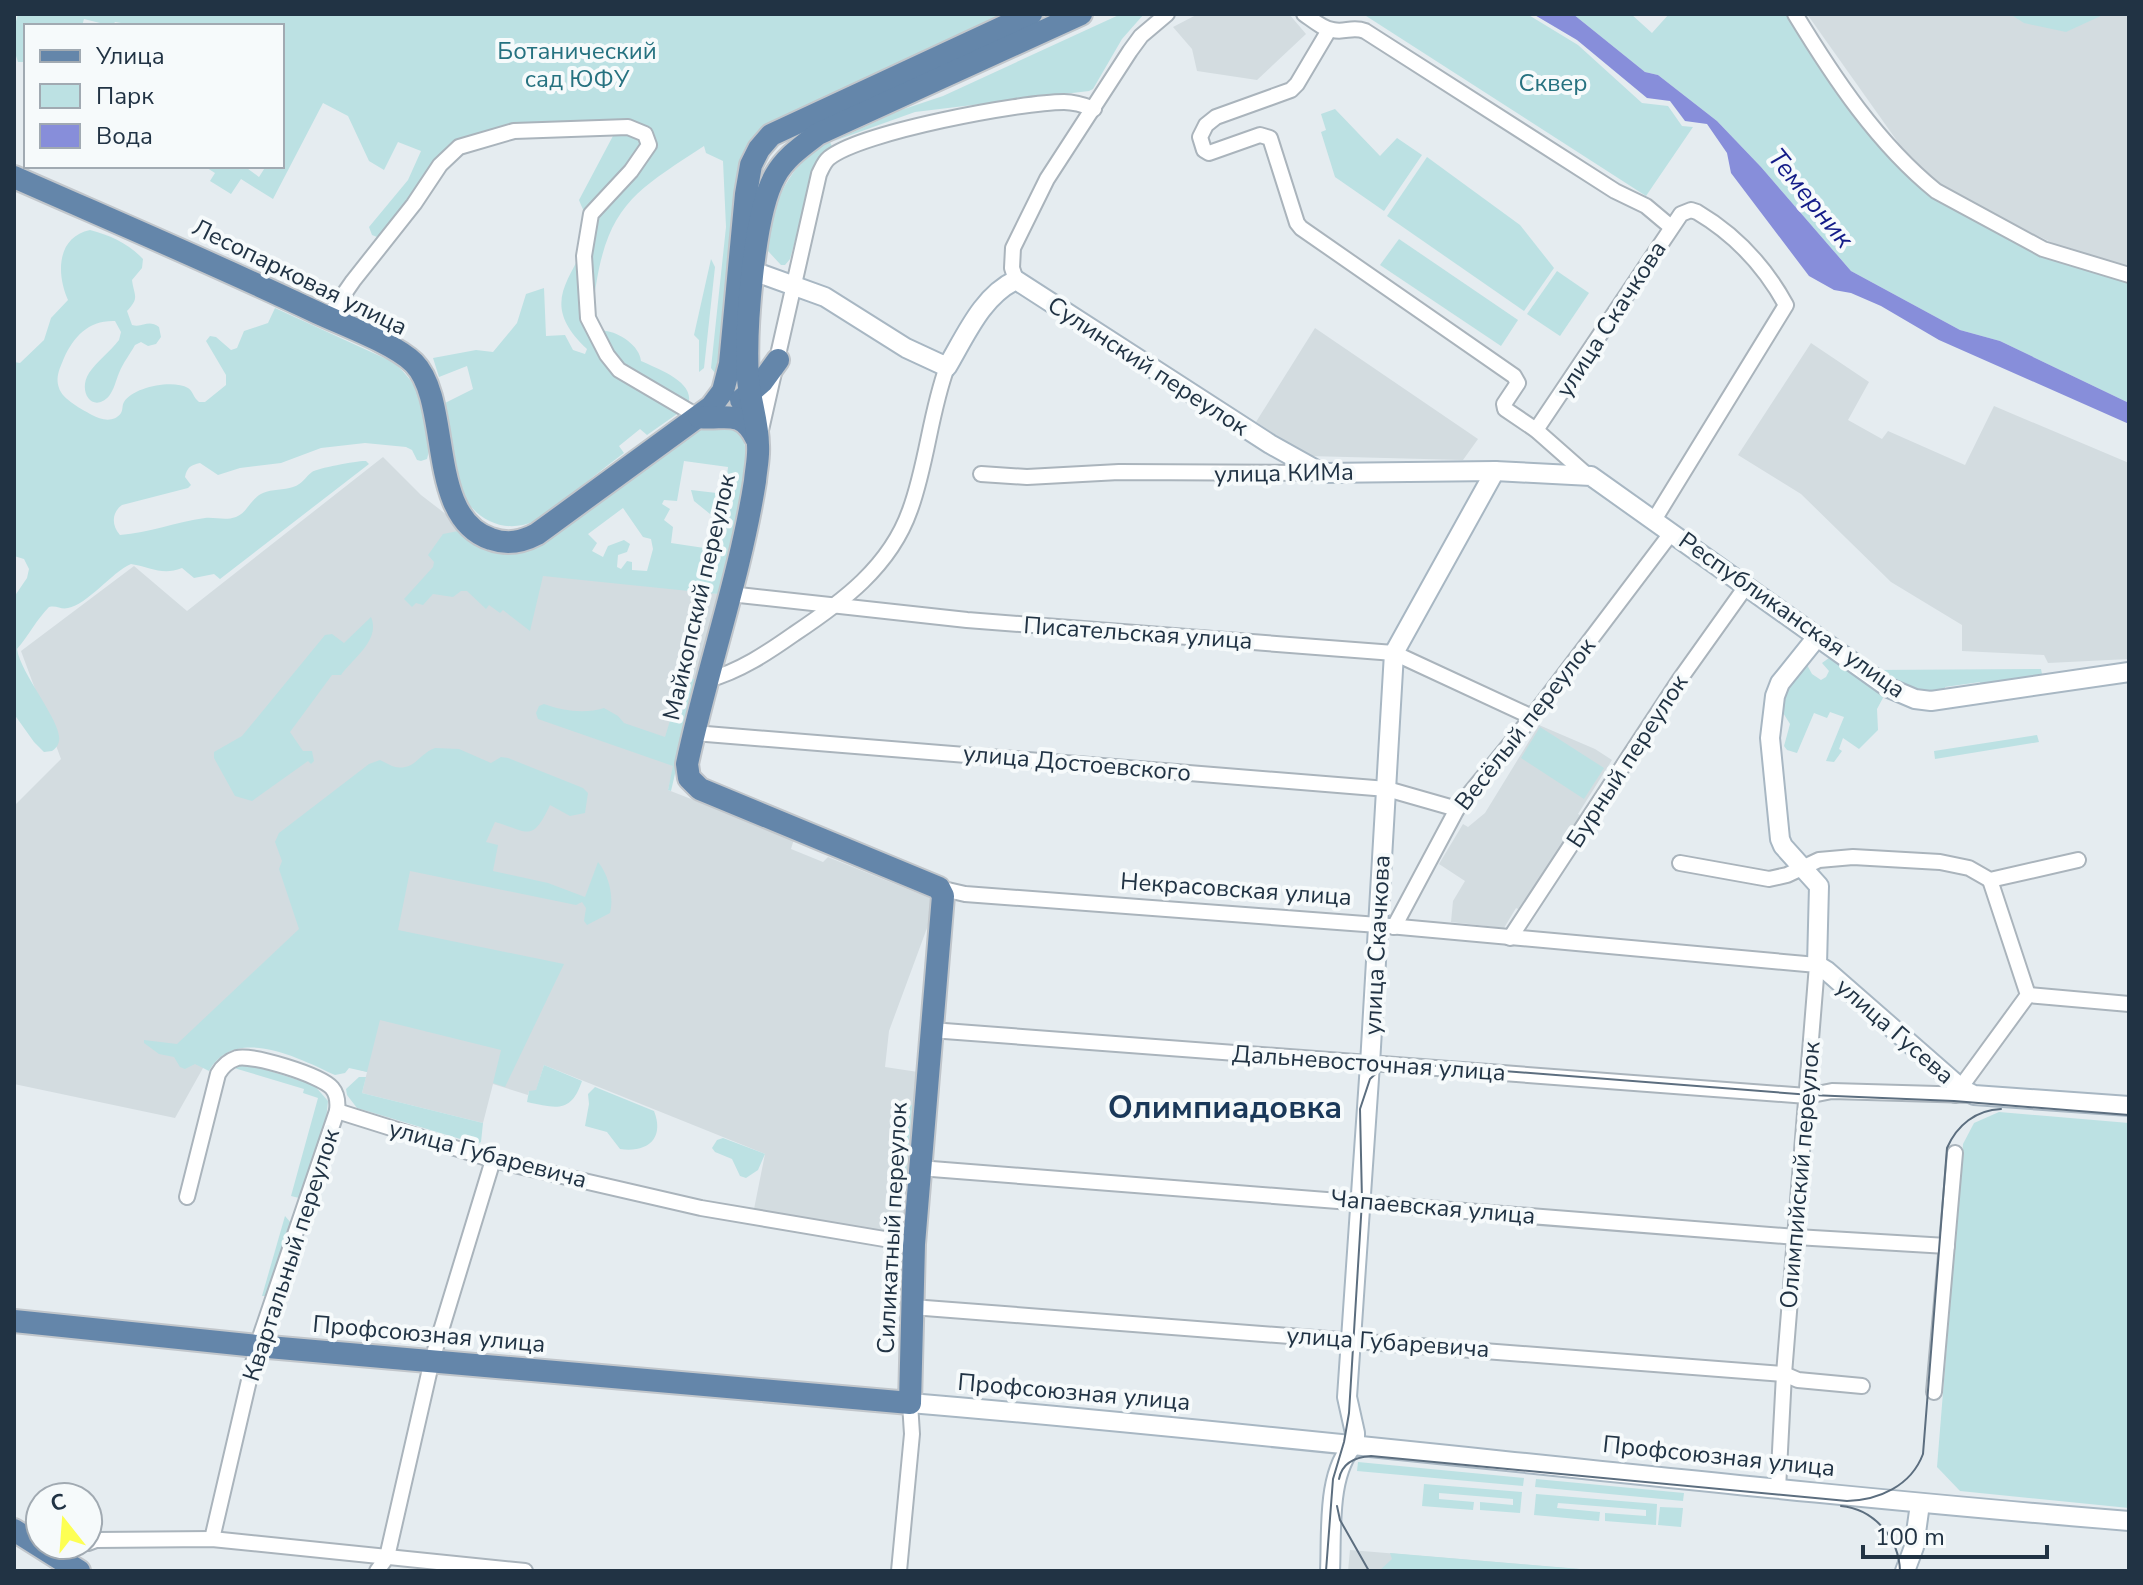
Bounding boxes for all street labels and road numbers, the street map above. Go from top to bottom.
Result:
street label: Лесопарковая улица [187,211,413,343]
street label: улица Скачкова [1548,235,1674,403]
street label: Сулинский переулок [1041,289,1255,443]
street label: улица КИМа [1214,456,1354,490]
street label: Майкопский переулок [655,470,743,723]
street label: Республиканская улица [1672,525,1912,705]
street label: Писательская улица [1022,609,1254,657]
street label: Весёлый переулок [1447,631,1603,817]
street label: Бурный переулок [1559,668,1695,854]
street label: улица Достоевского [962,737,1192,789]
street label: улица Скачкова [1356,854,1398,1036]
street label: Некрасовская улица [1119,865,1353,913]
street label: улица Гусева [1829,971,1961,1091]
street label: Дальневосточная улица [1231,1037,1507,1089]
street label: Олимпийский переулок [1772,1040,1828,1310]
street label: Силикатный переулок [869,1101,915,1355]
street label: улица Губаревича [386,1112,590,1196]
street label: Квартальный переулок [235,1124,347,1385]
street label: Чапаевская улица [1329,1182,1537,1232]
street label: Профсоюзная улица [311,1308,547,1360]
street label: улица Губаревича [1285,1319,1491,1365]
street label: Профсоюзная улица [956,1366,1192,1418]
street label: Профсоюзная улица [1601,1428,1837,1484]

